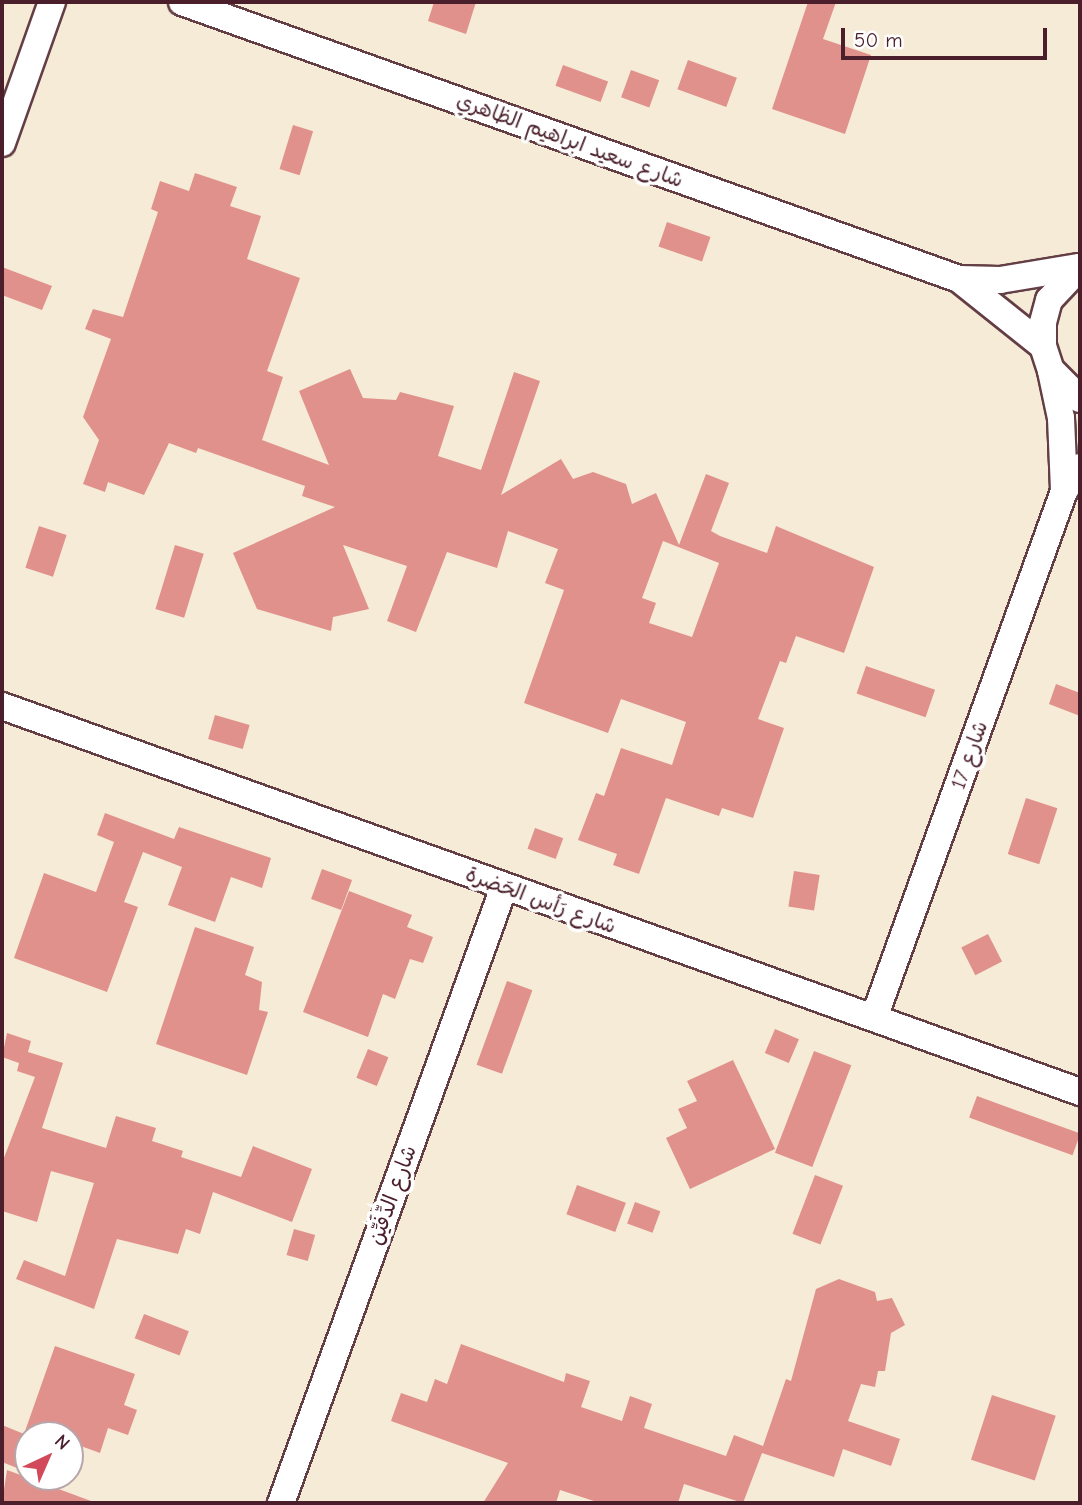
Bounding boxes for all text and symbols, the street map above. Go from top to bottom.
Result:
scale bar [844,14,1050,58]
text: 50 m [854,28,903,52]
street label: شارع سعيد ابراهيم الظاهري [453,87,687,193]
street label: شارع 17 [945,717,993,793]
street label: شارع رَأس الحَضرة [462,861,620,939]
street label: شارع الدِّفَيِّن [362,1142,422,1248]
north arrow [14,1421,84,1491]
text: N [50,1430,74,1455]

